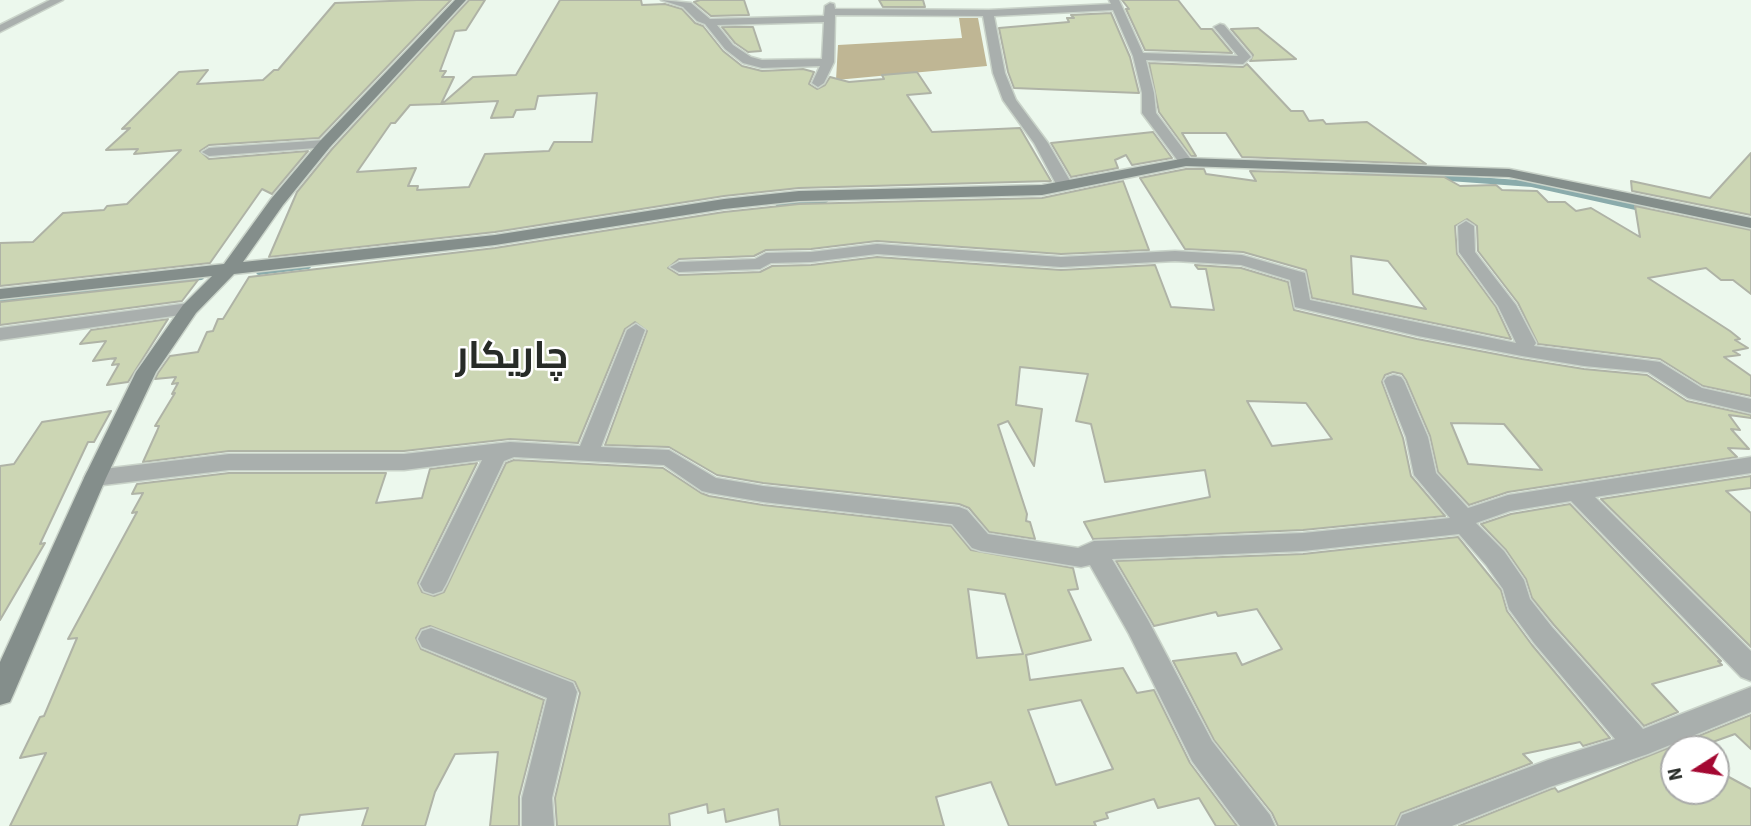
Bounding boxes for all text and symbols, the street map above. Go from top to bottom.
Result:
district label: چاریکار [456,337,568,383]
north arrow [1660,735,1730,805]
text: N [1661,765,1690,783]

